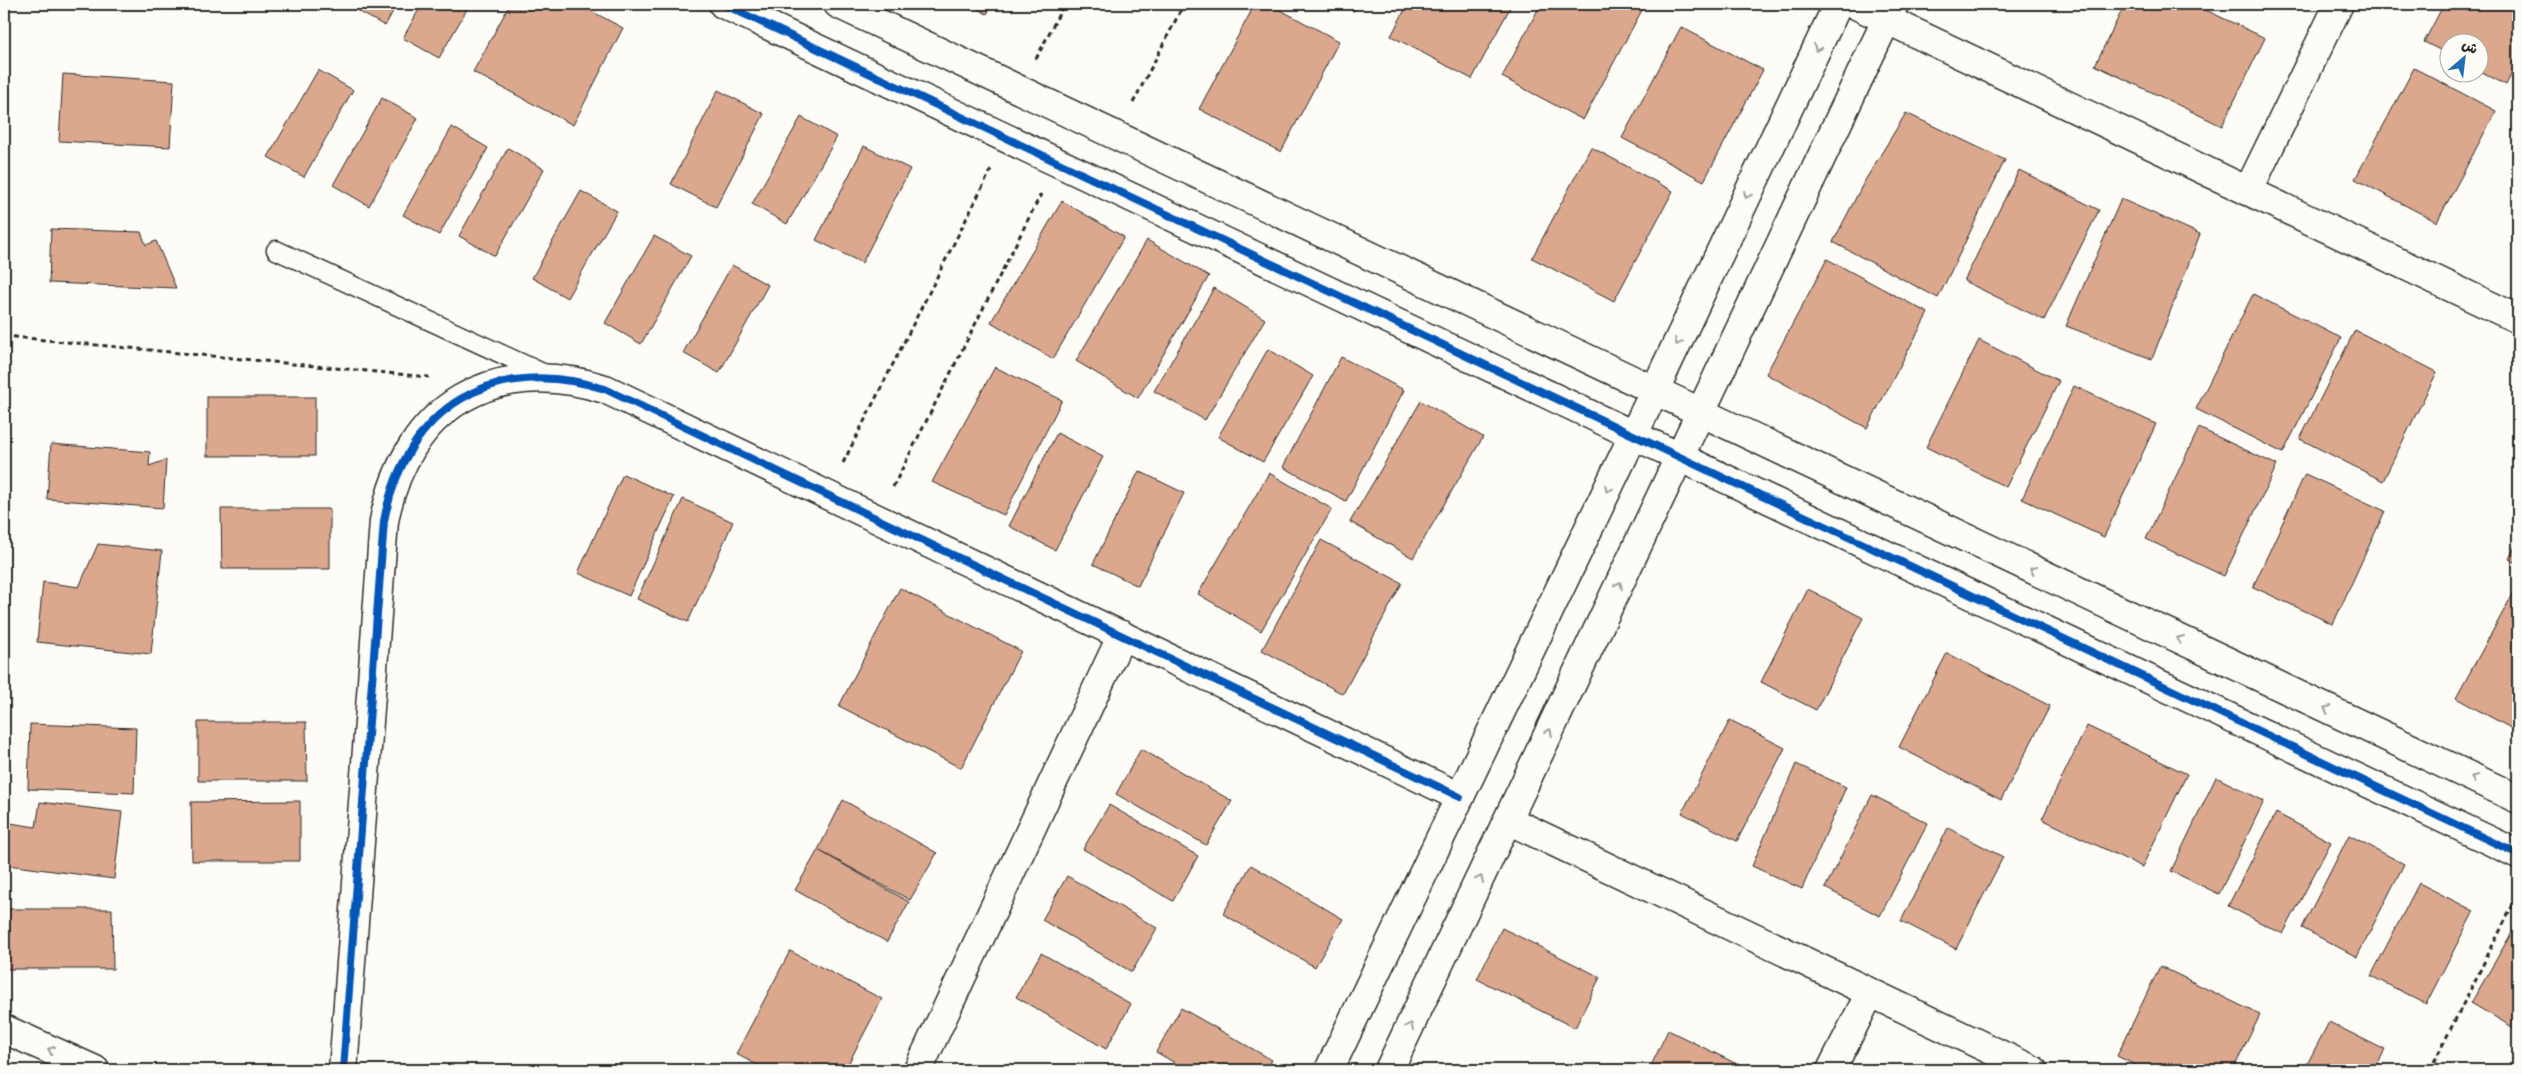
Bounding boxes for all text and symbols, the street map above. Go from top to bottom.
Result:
north arrow [2440,32,2490,82]
text: ش [2458,36,2481,61]
one-way arrow [1813,43,1823,52]
one-way arrow [1743,190,1754,199]
one-way arrow [1674,337,1684,346]
one-way arrow [1605,483,1615,492]
one-way arrow [2030,566,2039,576]
one-way arrow [1612,582,1622,591]
one-way arrow [2176,635,2185,645]
one-way arrow [2323,704,2332,715]
one-way arrow [1543,728,1553,737]
one-way arrow [2470,774,2479,784]
one-way arrow [1473,875,1484,884]
one-way arrow [1404,1022,1415,1031]
one-way arrow [47,1046,56,1057]

